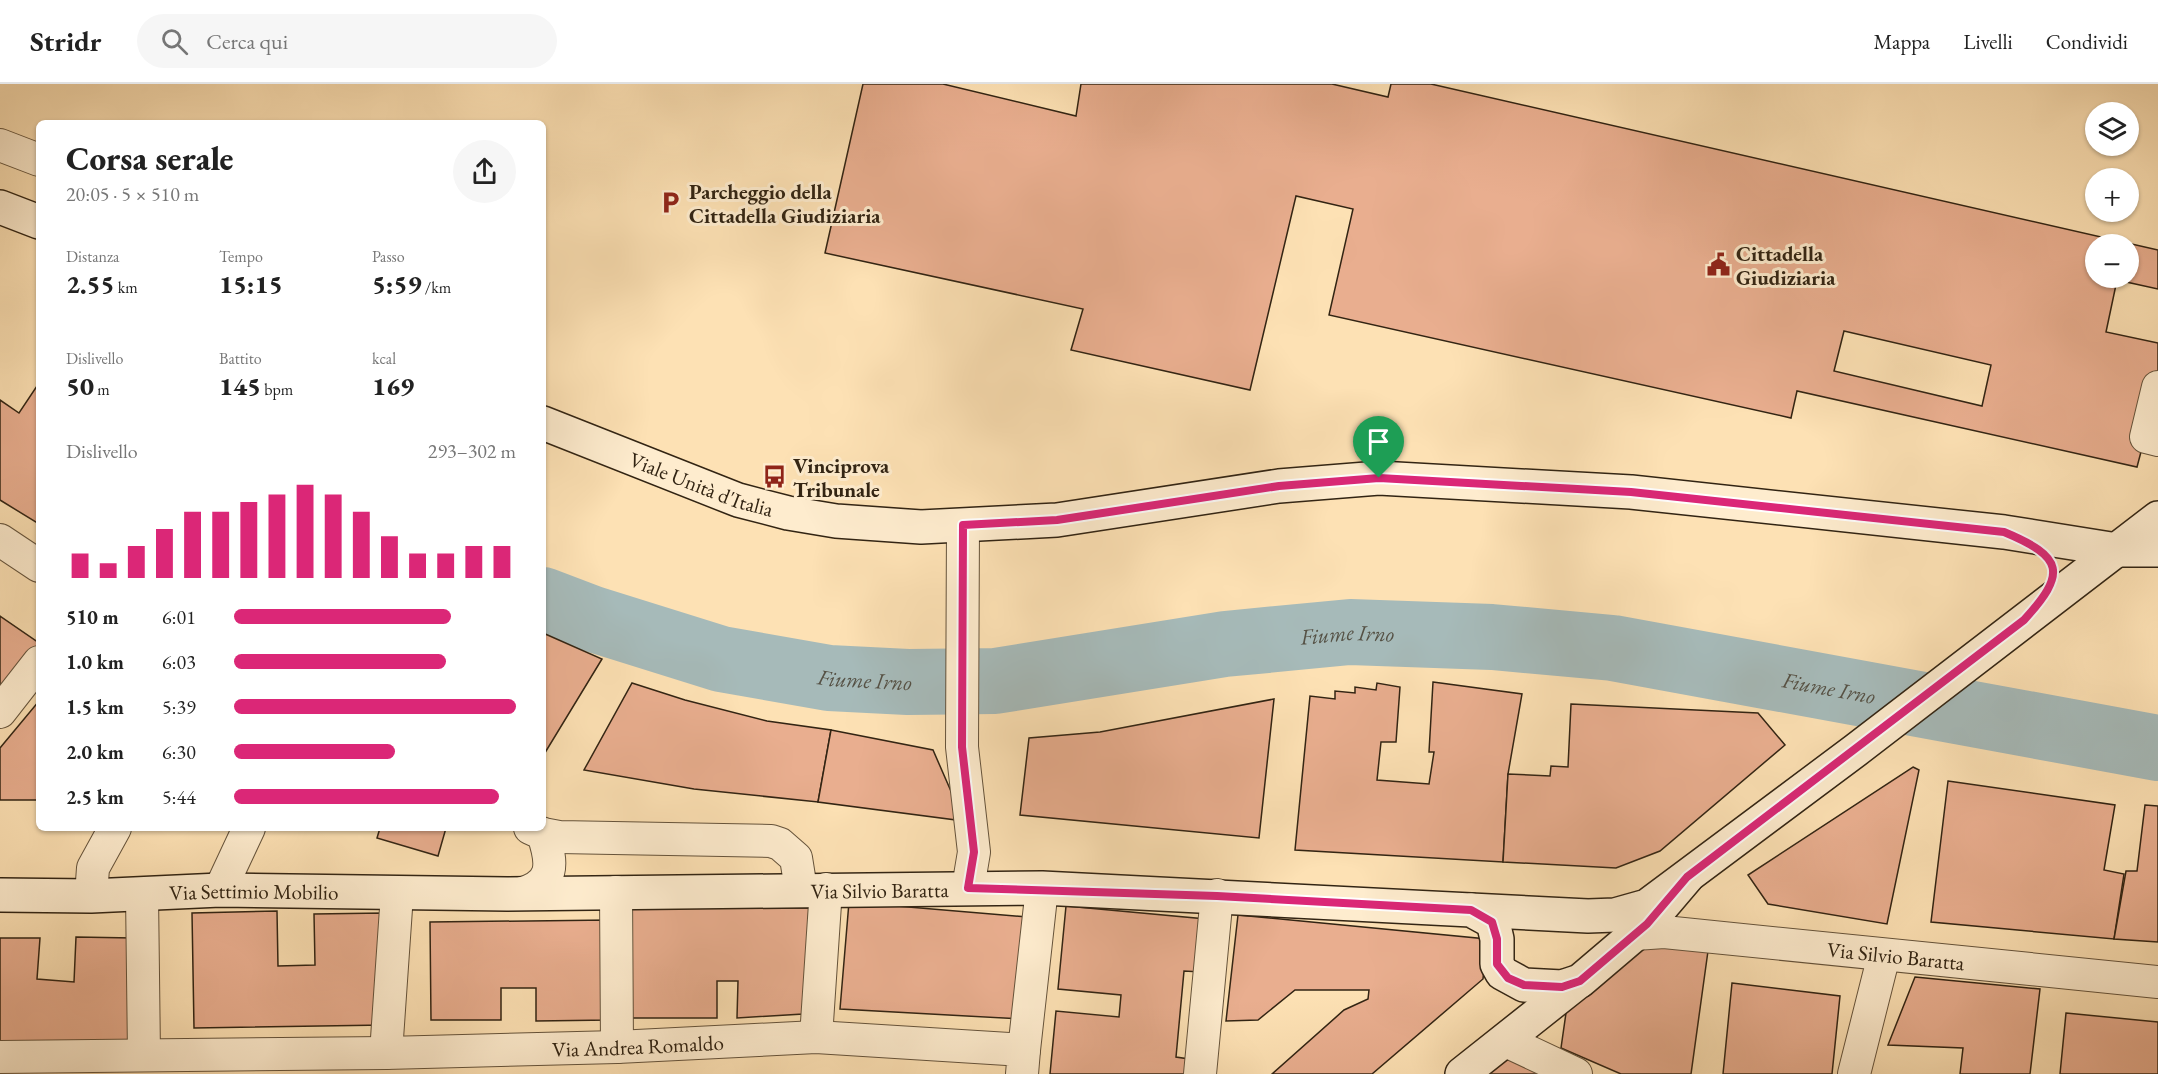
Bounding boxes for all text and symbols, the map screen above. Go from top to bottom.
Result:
search box [137,14,557,68]
text: Stridr [30,23,101,59]
icon: search [158,25,191,58]
text: Cerca qui [206,27,288,56]
text: Mappa [1874,28,1930,55]
text: Livelli [1963,28,2013,55]
text: Condividi [2046,28,2128,55]
map controls [2085,102,2139,288]
button: layers [2085,102,2139,156]
text: Corsa serale [66,137,233,180]
button: share [453,140,516,203]
button: + [2085,168,2139,222]
place label: Parcheggio della Cittadella Giudiziaria [689,178,881,229]
text: 20:05 · 5 × 510 m [66,181,199,207]
parking icon: Parcheggio della Cittadella Giudiziaria [658,190,684,216]
button: − [2085,234,2139,288]
place label: Cittadella Giudiziaria [1736,240,1836,291]
text: Distanza [66,246,119,267]
text: Tempo [219,246,263,267]
text: Passo [372,246,405,267]
public building icon: Cittadella Giudiziaria [1705,252,1731,278]
text: 2.55 [66,267,115,301]
text: 15:15 [219,267,283,301]
text: 5:59 [372,267,422,301]
text: km [115,277,138,298]
text: /km [422,277,451,298]
text: Dislivello [66,348,123,369]
text: Battito [219,348,262,369]
text: kcal [372,348,396,369]
text: 50 [66,369,94,403]
text: 145 [219,369,261,403]
text: 169 [372,369,414,403]
text: m [94,379,110,400]
text: bpm [261,379,293,400]
pin [1353,416,1404,478]
icon: arrive [1362,425,1395,458]
text: Dislivello [66,438,138,464]
text: 293–302 m [428,438,516,464]
street label: Viale Unità d'Italia [626,445,777,522]
place label: Vinciprova Tribunale [793,452,890,503]
bus stop icon: Vinciprova Tribunale [762,464,788,490]
text: 510 m [66,604,119,630]
text: 6:01 [162,604,196,630]
water label: Fiume Irno [1298,617,1395,651]
text: 1.0 km [66,649,124,675]
text: 6:03 [162,649,196,675]
water label: Fiume Irno [814,662,912,697]
water label: Fiume Irno [1779,665,1878,710]
text: 1.5 km [66,694,124,720]
text: 5:39 [162,694,196,720]
text: 2.0 km [66,739,124,765]
text: 6:30 [162,739,196,765]
text: 2.5 km [66,784,124,810]
text: 5:44 [162,784,196,810]
street label: Via Settimio Mobilio [169,876,339,906]
street label: Via Silvio Baratta [811,876,950,904]
street label: Via Silvio Baratta [1826,935,1966,976]
street label: Via Andrea Romaldo [552,1028,724,1062]

